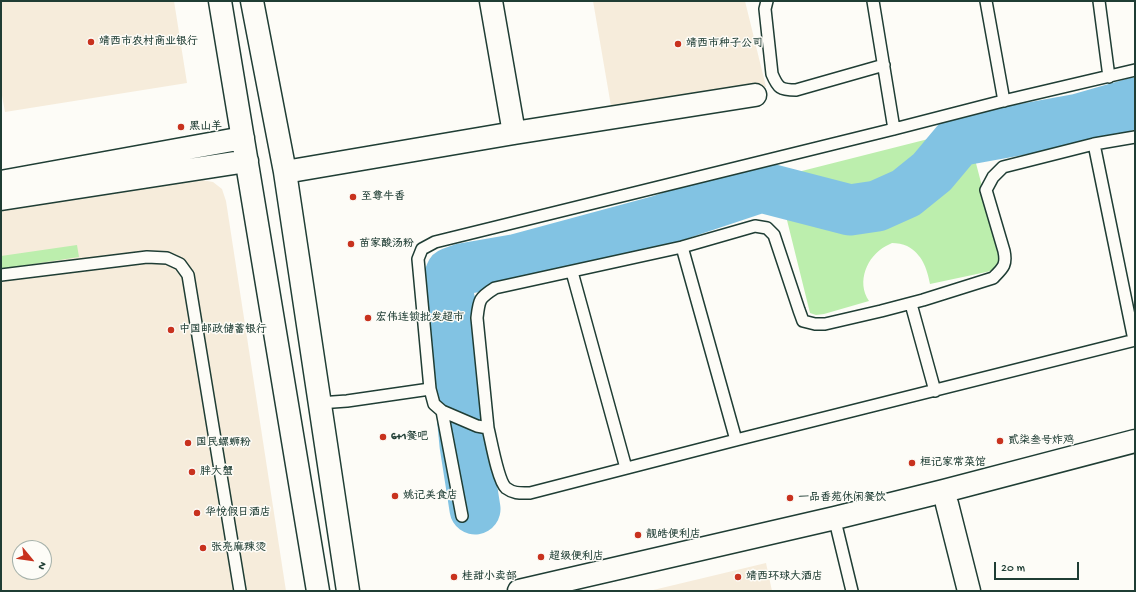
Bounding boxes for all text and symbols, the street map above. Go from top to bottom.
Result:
place label: 靖西市农村商业银行 [99,35,198,49]
marker: 靖西市农村商业银行 [86,37,96,47]
place label: 靖西市种子公司 [686,37,763,51]
marker: 靖西市种子公司 [673,39,683,49]
place label: 黑山羊 [189,120,222,134]
marker: 黑山羊 [176,122,186,132]
place label: 至尊牛香 [361,190,405,204]
marker: 至尊牛香 [348,192,358,202]
place label: 苗家酸汤粉 [359,237,414,251]
marker: 苗家酸汤粉 [346,239,356,249]
place label: 宏伟连锁批发超市 [376,311,464,325]
marker: 宏伟连锁批发超市 [363,313,373,323]
place label: 中国邮政储蓄银行 [179,323,267,337]
marker: 中国邮政储蓄银行 [166,325,176,335]
place label: 6+1餐吧 [391,430,428,444]
marker: 6+1餐吧 [378,432,388,442]
place label: 贰柒叁号炸鸡 [1008,434,1074,448]
place label: 国民螺蛳粉 [196,436,251,450]
marker: 贰柒叁号炸鸡 [995,436,1005,446]
marker: 国民螺蛳粉 [183,438,193,448]
place label: 桓记家常菜馆 [920,456,986,470]
marker: 桓记家常菜馆 [907,458,917,468]
place label: 胖大蟹 [200,465,233,479]
marker: 胖大蟹 [187,467,197,477]
place label: 姚记美食店 [403,489,458,503]
marker: 姚记美食店 [390,491,400,501]
place label: 一品香苑休闲餐饮 [798,491,886,505]
marker: 一品香苑休闲餐饮 [785,493,795,503]
place label: 华悦假日酒店 [205,506,271,520]
marker: 华悦假日酒店 [192,508,202,518]
place label: 靓皓便利店 [646,528,701,542]
marker: 靓皓便利店 [633,530,643,540]
north arrow [12,540,52,580]
place label: 张亮麻辣烫 [211,541,266,555]
marker: 张亮麻辣烫 [198,543,208,553]
place label: 超级便利店 [549,550,604,564]
marker: 超级便利店 [536,552,546,562]
scale bar [996,554,1081,580]
text: N [35,559,49,571]
text: 20 m [1001,562,1025,576]
place label: 桂甜小卖部 [462,570,517,584]
place label: 靖西环球大酒店 [746,570,823,584]
marker: 桂甜小卖部 [449,572,459,582]
marker: 靖西环球大酒店 [733,572,743,582]

